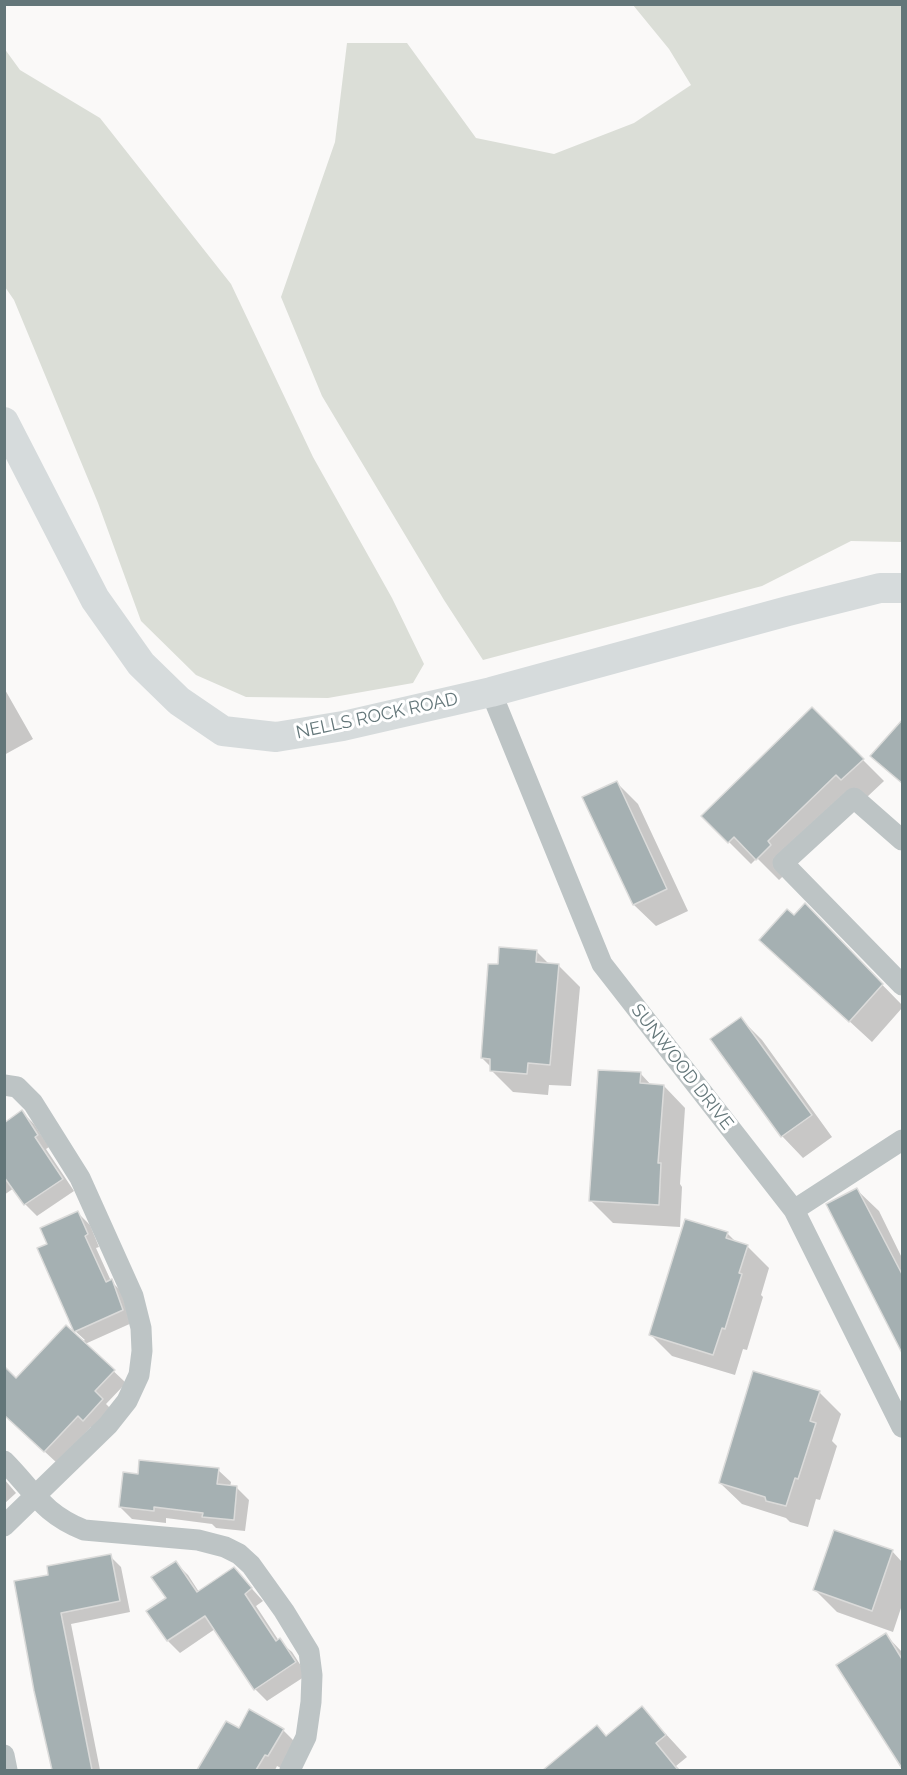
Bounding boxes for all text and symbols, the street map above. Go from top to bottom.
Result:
street label: NELLS ROCK ROAD [294,688,460,744]
street label: SUNWOOD DRIVE [626,1000,738,1134]

